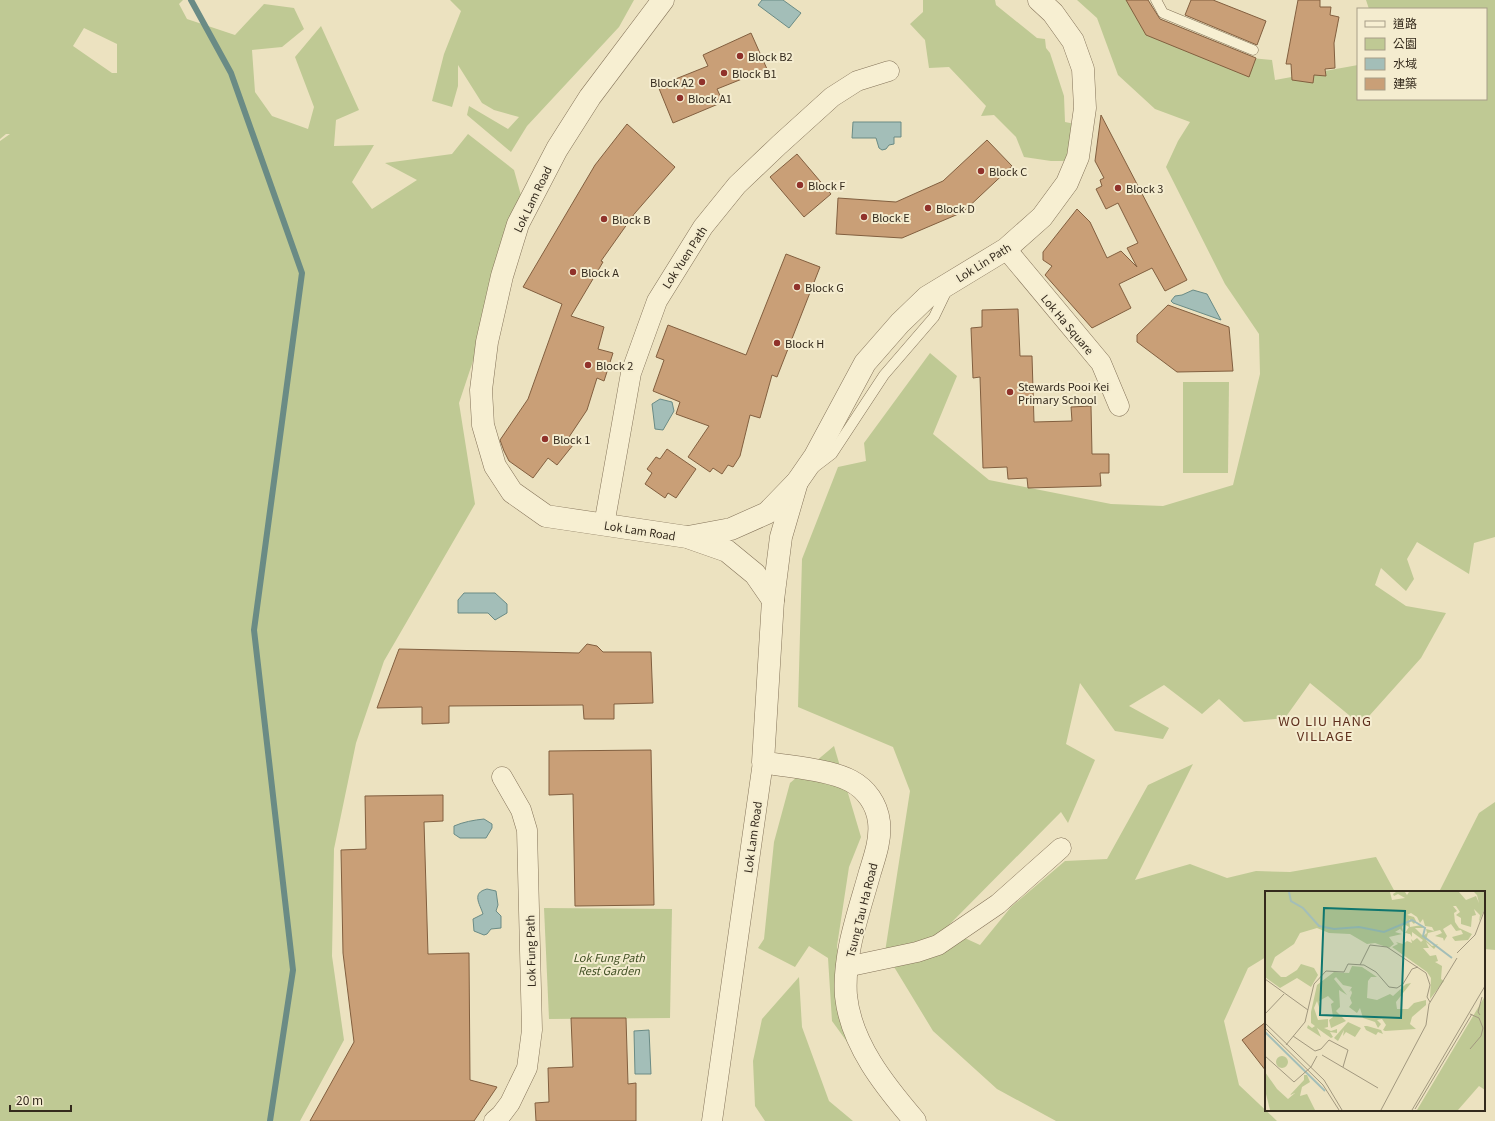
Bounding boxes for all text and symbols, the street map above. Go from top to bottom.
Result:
legend [1357,8,1487,100]
text: 道路 [1393,14,1417,31]
text: 公園 [1393,34,1417,51]
place label: Block B2 [748,48,793,64]
marker: Block B2 [735,51,745,61]
text: 水域 [1393,54,1417,71]
place label: Block B1 [732,65,777,81]
marker: Block B1 [719,68,729,78]
place label: Block A2 [650,74,694,90]
text: 建築 [1393,74,1417,91]
marker: Block A2 [697,77,707,87]
place label: Block A1 [688,90,732,106]
marker: Block A1 [675,93,685,103]
street label: Lok Lam Road [509,163,555,235]
place label: Block C [989,163,1027,179]
marker: Block C [976,166,986,176]
place label: Block F [808,177,845,193]
marker: Block F [795,180,805,190]
place label: Block 3 [1126,180,1163,196]
marker: Block 3 [1113,183,1123,193]
place label: Block D [936,200,975,216]
marker: Block D [923,203,933,213]
place label: Block E [872,209,910,225]
place label: Block B [612,211,650,227]
marker: Block E [859,212,869,222]
marker: Block B [599,214,609,224]
street label: Lok Yuen Path [658,223,710,291]
street label: Lok Lin Path [952,239,1014,285]
place label: Block A [581,264,619,280]
marker: Block A [568,267,578,277]
place label: Block G [805,279,844,295]
marker: Block G [792,282,802,292]
street label: Lok Ha Square [1038,290,1098,358]
place label: Block H [785,335,824,351]
marker: Block H [772,338,782,348]
place label: Block 2 [596,357,633,373]
marker: Block 2 [583,360,593,370]
place label: Stewards Pooi Kei Primary School [1018,378,1109,407]
marker: Stewards Pooi Kei Primary School [1005,387,1015,397]
place label: Block 1 [553,431,590,447]
marker: Block 1 [540,434,550,444]
street label: Lok Lam Road [603,516,677,544]
district label: WO LIU HANG VILLAGE [1278,711,1372,745]
street label: Lok Lam Road [739,800,765,874]
street label: Tsung Tau Ha Road [842,861,880,959]
inset map [1265,891,1485,1111]
street label: Lok Fung Path [521,915,539,987]
park label: Lok Fung Path Rest Garden [573,949,646,978]
scale bar [10,1087,71,1113]
text: 20 m [16,1091,43,1108]

